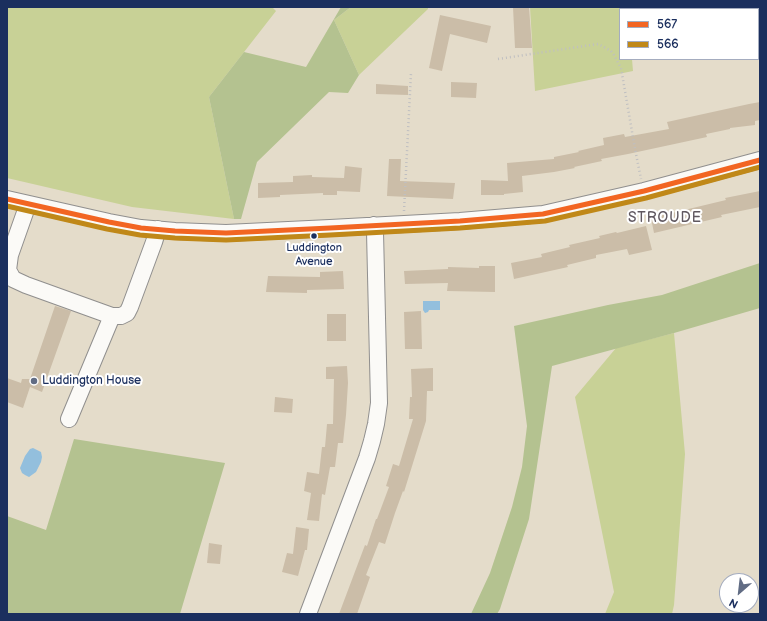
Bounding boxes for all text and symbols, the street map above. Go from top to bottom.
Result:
legend [619,8,759,60]
text: 567 [657,17,677,32]
text: 566 [657,37,679,52]
district label: STROUDE [628,210,702,226]
marker: Luddington Avenue [309,231,319,241]
place label: Luddington Avenue [286,241,342,267]
place label: Luddington House [42,374,141,388]
marker: Luddington House [29,376,39,386]
north arrow [719,573,759,613]
text: N [727,595,740,611]

